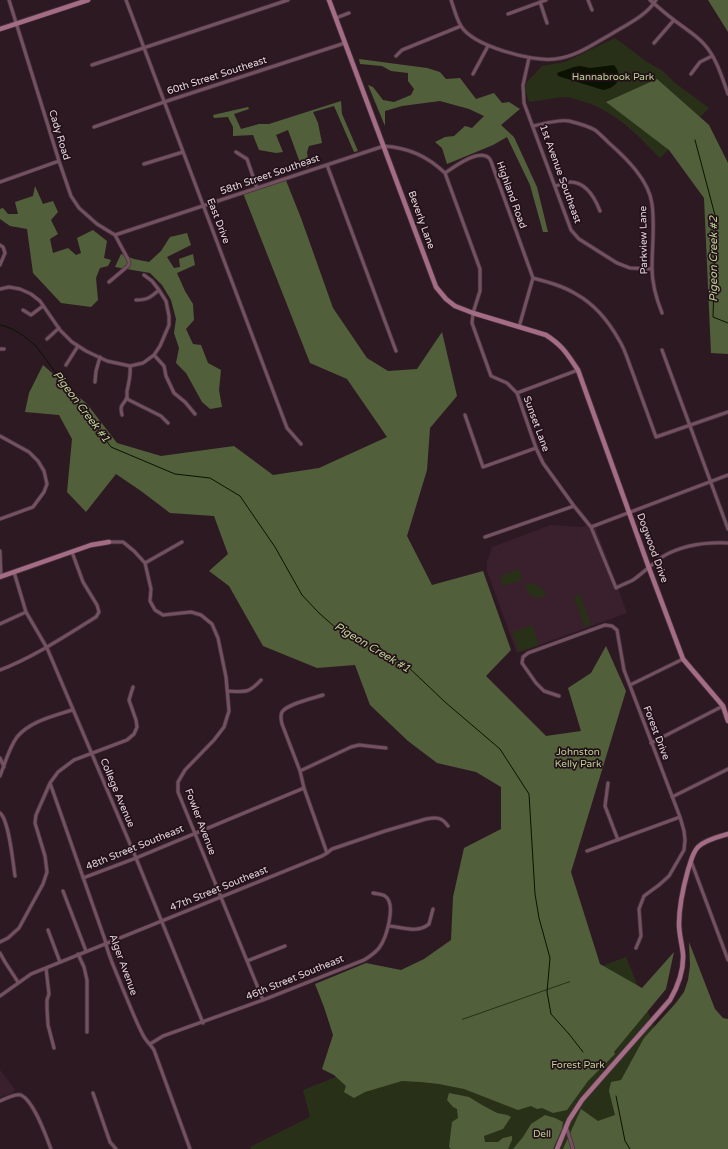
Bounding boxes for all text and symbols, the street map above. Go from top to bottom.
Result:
street label: 60th Street Southeast [166,54,268,98]
park label: Hannabrook Park [572,71,654,83]
street label: Cady Road [46,108,72,162]
street label: 1st Avenue Southeast [537,123,583,225]
street label: 58th Street Southeast [219,152,321,198]
street label: Highland Road [493,160,529,230]
street label: Beverly Lane [405,189,437,251]
street label: East Drive [204,197,232,245]
street label: Parkview Lane [637,206,651,274]
water label: Pigeon Creek #2 [707,216,721,302]
water label: Pigeon Creek #1 [50,369,112,445]
street label: Sunset Lane [520,395,552,453]
street label: Dogwood Drive [634,512,670,584]
water label: Pigeon Creek #1 [332,620,412,676]
street label: Forest Drive [640,704,672,762]
park label: Johnston Kelly Park [555,746,601,770]
street label: College Avenue [97,757,137,829]
street label: Fowler Avenue [182,787,218,857]
street label: 48th Street Southeast [84,823,186,873]
street label: 47th Street Southeast [168,864,270,914]
street label: Alger Avenue [106,933,140,997]
street label: 46th Street Southeast [244,953,346,1003]
park label: Forest Park [551,1059,605,1071]
park label: Dell [533,1128,551,1140]

